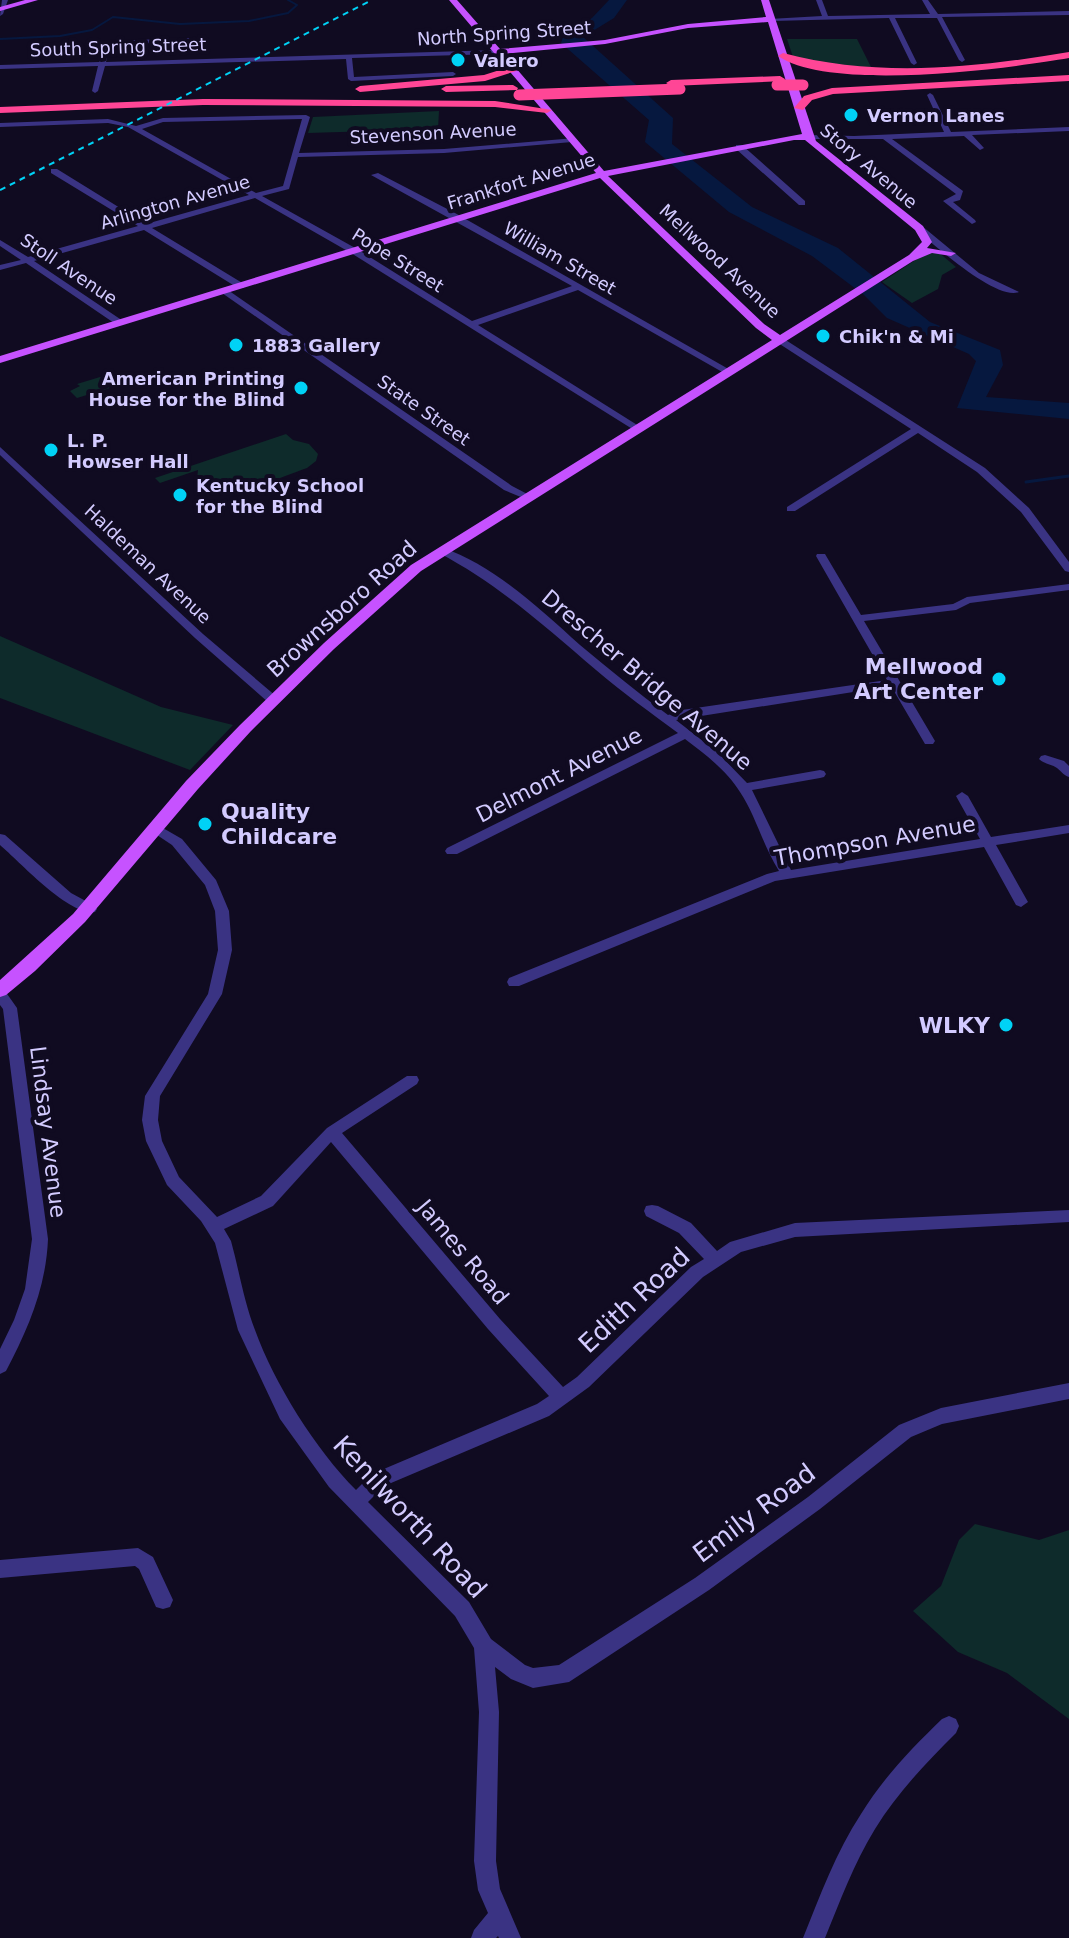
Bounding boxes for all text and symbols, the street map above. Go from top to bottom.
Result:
street label: North Spring Street [416,16,592,50]
street label: South Spring Street [29,33,207,61]
place label: Valero [474,50,539,71]
marker: Valero [449,51,467,69]
place label: Vernon Lanes [867,105,1005,126]
marker: Vernon Lanes [842,106,860,124]
street label: Stevenson Avenue [349,118,517,148]
street label: Story Avenue [816,119,922,213]
street label: Frankfort Avenue [444,148,598,214]
street label: Arlington Avenue [98,171,252,233]
street label: Mellwood Avenue [655,200,785,322]
street label: William Street [500,217,620,299]
street label: Pope Street [348,223,448,297]
street label: Stoll Avenue [17,229,121,309]
place label: Chik'n & Mi [839,326,954,347]
marker: Chik'n & Mi [814,327,832,345]
place label: 1883 Gallery [252,335,381,356]
marker: 1883 Gallery [227,336,245,354]
place label: American Printing House for the Blind [89,368,285,410]
street label: State Street [374,370,474,450]
marker: American Printing House for the Blind [292,379,310,397]
place label: L. P. Howser Hall [67,430,189,472]
marker: L. P. Howser Hall [42,441,60,459]
place label: Kentucky School for the Blind [196,475,364,517]
marker: Kentucky School for the Blind [171,486,189,504]
street label: Haldeman Avenue [81,500,215,628]
street label: Brownsboro Road [262,535,422,683]
street label: Drescher Bridge Avenue [537,585,757,775]
place label: Mellwood Art Center [854,654,983,704]
marker: Mellwood Art Center [990,670,1008,688]
street label: Delmont Avenue [472,722,646,828]
place label: Quality Childcare [221,799,337,849]
street label: Thompson Avenue [771,811,978,871]
marker: Quality Childcare [196,815,214,833]
place label: WLKY [919,1013,991,1038]
marker: WLKY [997,1016,1015,1034]
street label: Lindsay Avenue [25,1045,71,1219]
street label: James Road [411,1193,514,1309]
street label: Edith Road [572,1241,696,1359]
street label: Kenilworth Road [327,1430,493,1604]
street label: Emily Road [687,1457,821,1569]

